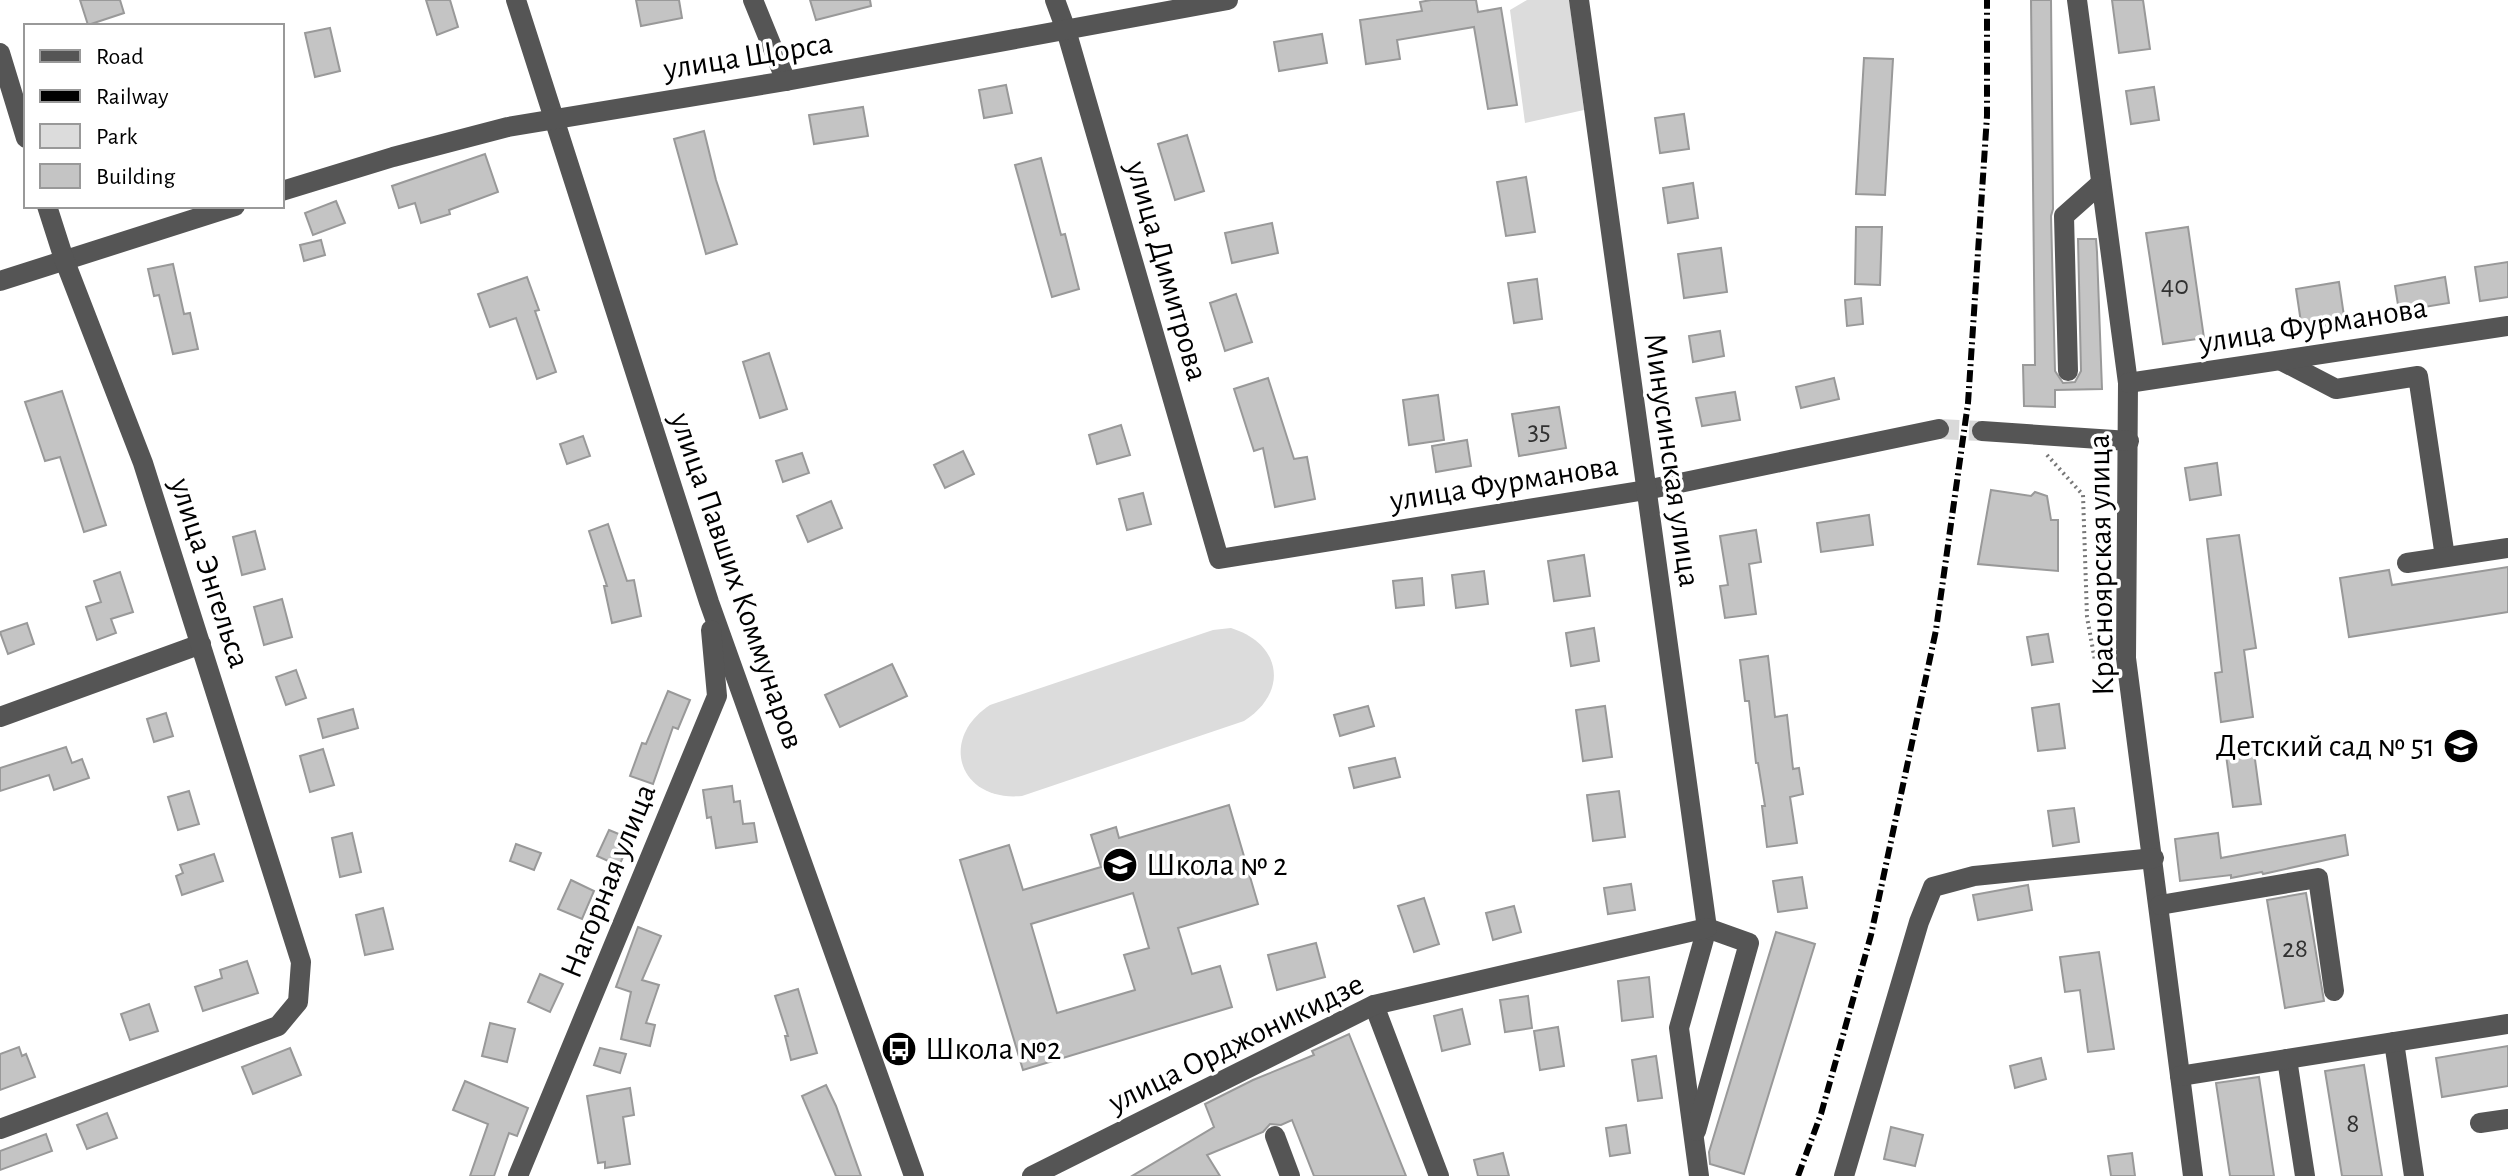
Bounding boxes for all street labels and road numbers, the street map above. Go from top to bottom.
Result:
street label: улица Щорса [660,27,835,85]
street label: улица Димитрова [1120,157,1214,384]
street label: улица Фурманова [2196,291,2429,359]
street label: Минусинская улица [1638,331,1706,589]
street label: улица Павших Коммунаров [664,408,810,753]
street label: Красноярская улица [2083,434,2119,696]
street label: улица Фурманова [1387,449,1620,517]
street label: улица Энгельса [164,473,256,672]
street label: Нагорная улица [555,779,661,983]
street label: улица Орджоникидзе [1103,967,1368,1119]

